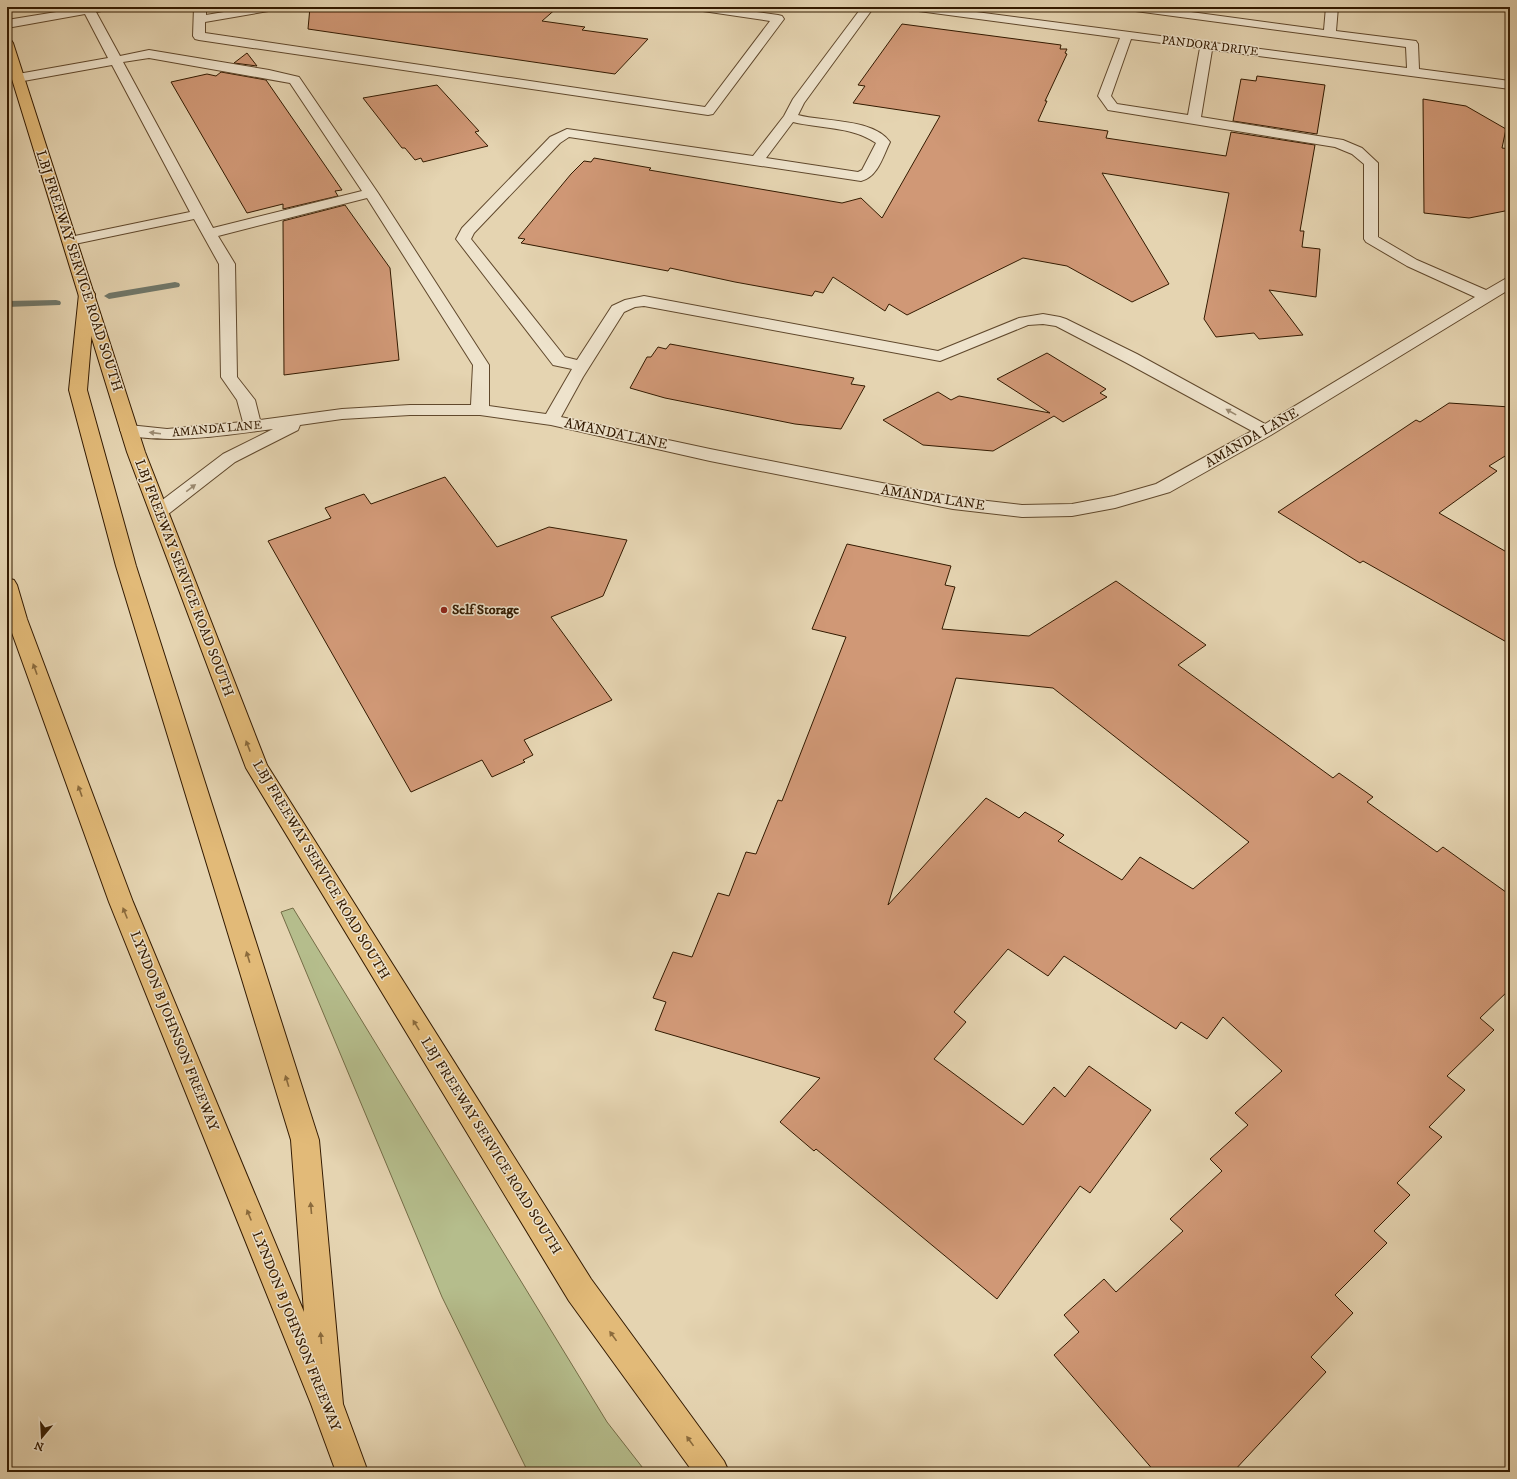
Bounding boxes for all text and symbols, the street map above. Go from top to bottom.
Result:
street label: PANDORA DRIVE [1161,33,1260,59]
street label: LBJ FREEWAY SERVICE ROAD SOUTH [31,148,127,394]
street label: AMANDA LANE [1202,404,1302,472]
one-way arrow [1225,409,1236,416]
street label: AMANDA LANE [563,414,669,454]
street label: AMANDA LANE [172,418,263,440]
one-way arrow [149,429,162,436]
street label: LBJ FREEWAY SERVICE ROAD SOUTH [130,457,238,699]
street label: AMANDA LANE [880,481,986,515]
one-way arrow [186,484,196,492]
place label: Self Storage [452,601,519,619]
marker: Self Storage [439,605,449,615]
one-way arrow [32,663,38,675]
one-way arrow [245,740,251,752]
street label: LBJ FREEWAY SERVICE ROAD SOUTH [248,757,394,983]
one-way arrow [77,785,83,797]
one-way arrow [122,907,128,919]
street label: LYNDON B JOHNSON FREEWAY [126,928,223,1134]
one-way arrow [245,951,251,963]
one-way arrow [412,1020,420,1030]
street label: LBJ FREEWAY SERVICE ROAD SOUTH [416,1034,566,1258]
one-way arrow [284,1075,290,1087]
one-way arrow [307,1202,314,1214]
one-way arrow [246,1209,252,1220]
street label: LYNDON B JOHNSON FREEWAY [248,1228,345,1434]
one-way arrow [609,1330,618,1341]
one-way arrow [318,1332,325,1344]
north arrow [22,1417,62,1457]
one-way arrow [686,1435,694,1446]
text: N [33,1438,46,1454]

